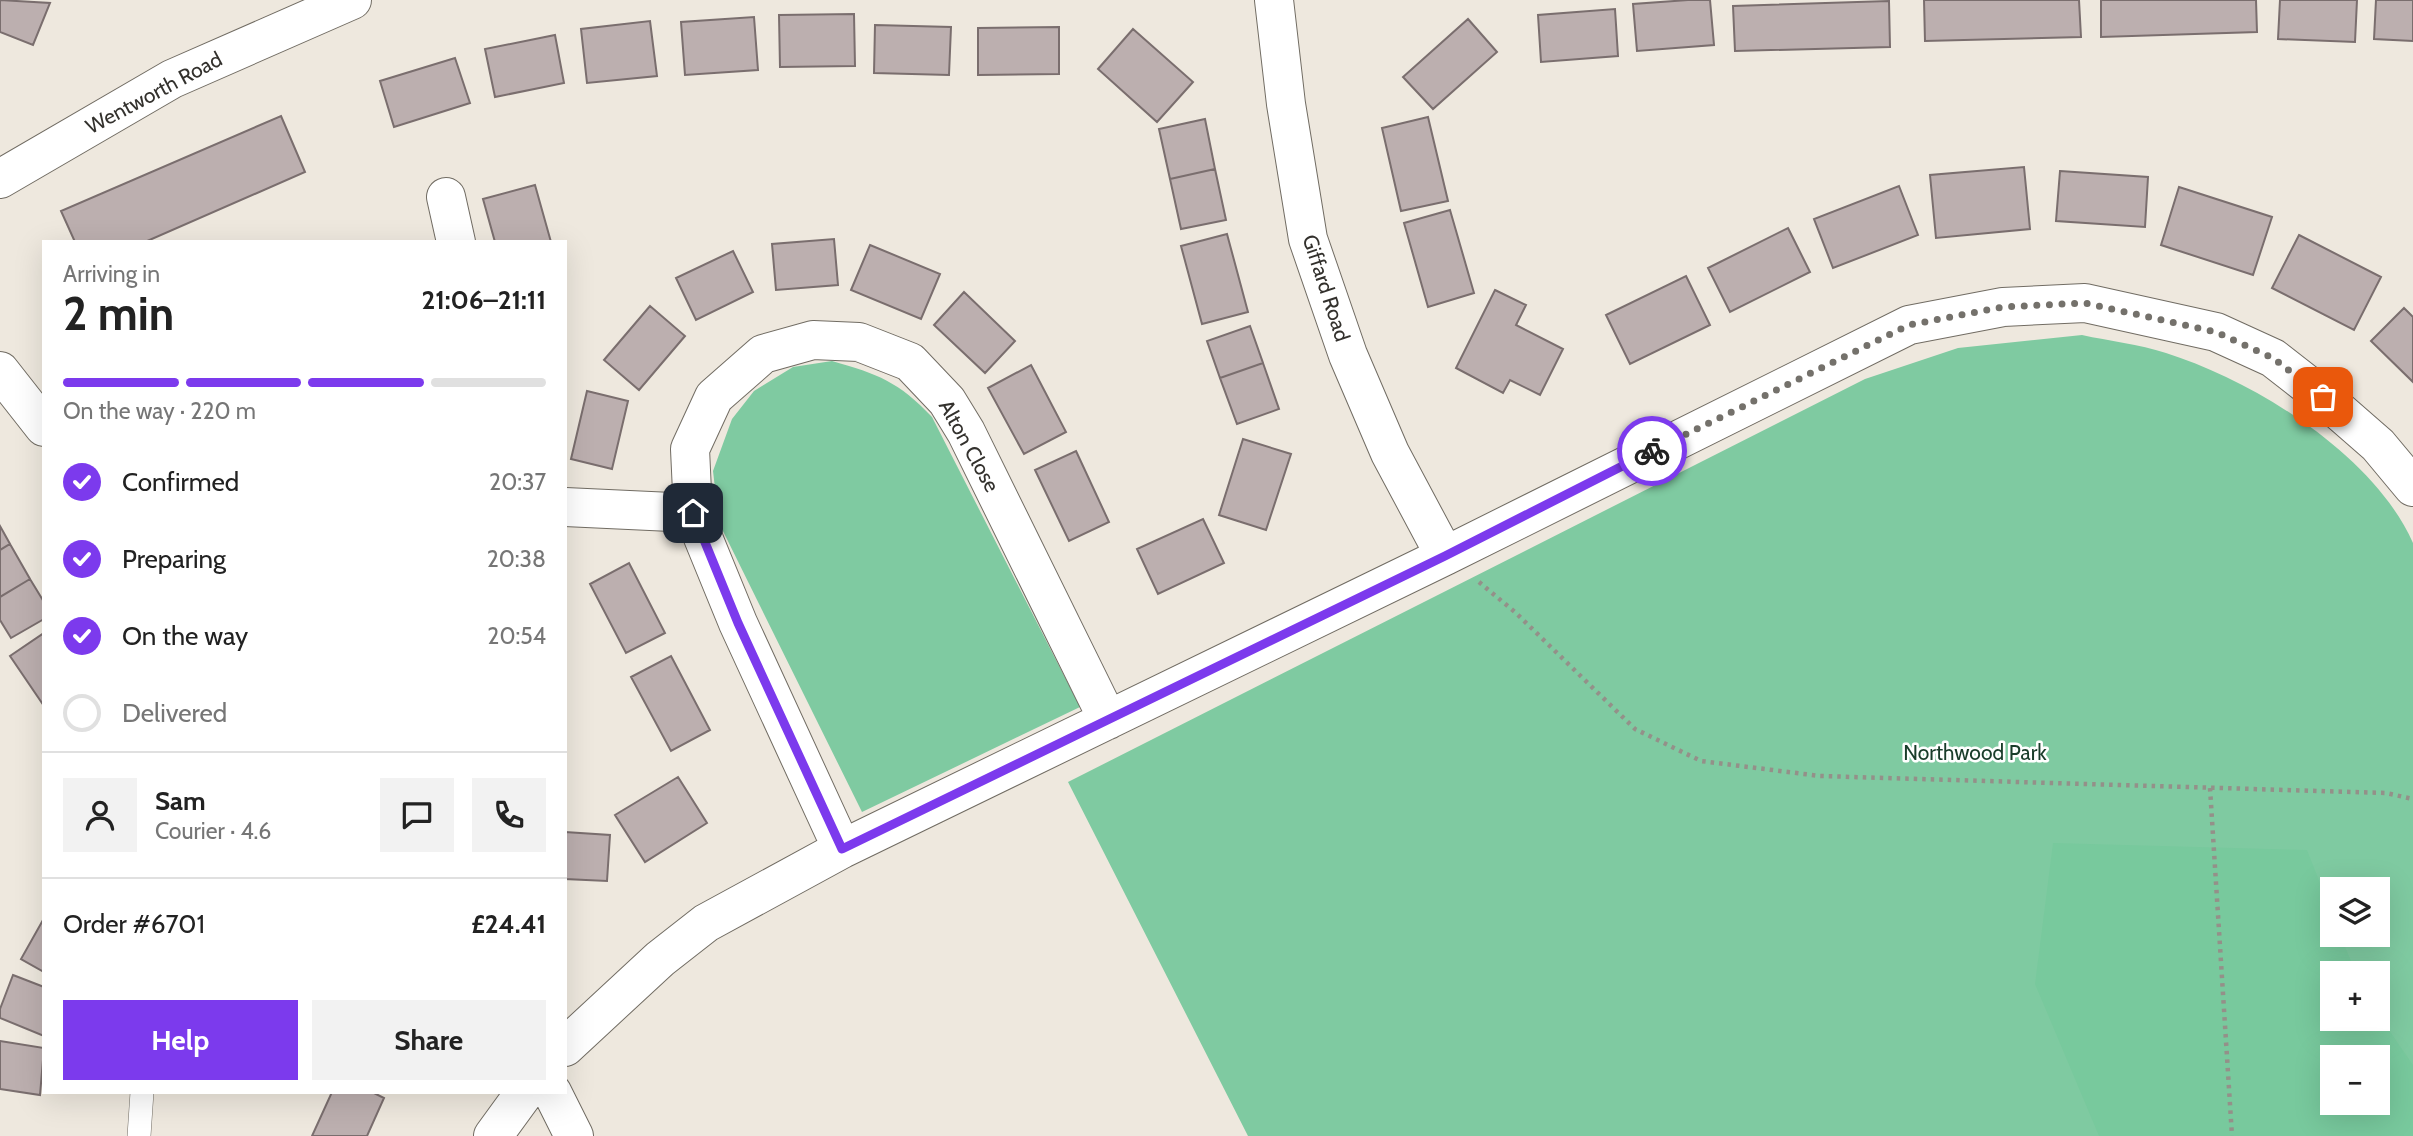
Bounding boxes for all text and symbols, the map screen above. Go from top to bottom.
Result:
street label: Wentworth Road [81,46,226,139]
street label: Giffard Road [1297,231,1355,344]
text: Arriving in [63,260,160,288]
text: 21:06–21:11 [422,284,546,316]
text: 2 min [63,286,174,342]
pin [2293,367,2353,427]
icon: bag [2304,378,2342,416]
street label: Alton Close [934,395,1005,496]
text: On the way · 220 m [63,397,256,425]
courier [1617,416,1687,486]
icon: bike [1633,432,1671,470]
icon: check [63,463,101,501]
text: Confirmed [122,466,239,498]
text: 20:37 [489,468,546,496]
pin [663,483,723,543]
icon: home [674,494,712,532]
icon: check [63,540,101,578]
text: Preparing [122,543,226,575]
text: 20:38 [487,545,546,573]
icon: check [63,617,101,655]
text: On the way [122,620,248,652]
text: 20:54 [487,622,546,650]
text: Delivered [122,697,227,729]
park label: Northwood Park [1903,740,2047,765]
button: person [63,778,137,852]
button: chat [380,778,454,852]
button: phone [472,778,546,852]
text: Sam [155,785,206,817]
text: Courier · 4.6 [155,817,271,845]
map controls [2320,877,2390,1115]
button: layers [2320,877,2390,947]
text: Order #6701 [63,908,205,940]
text: £24.41 [471,908,546,940]
button: + [2320,961,2390,1031]
button: Help [63,1000,298,1080]
button: Share [312,1000,546,1080]
button: − [2320,1045,2390,1115]

